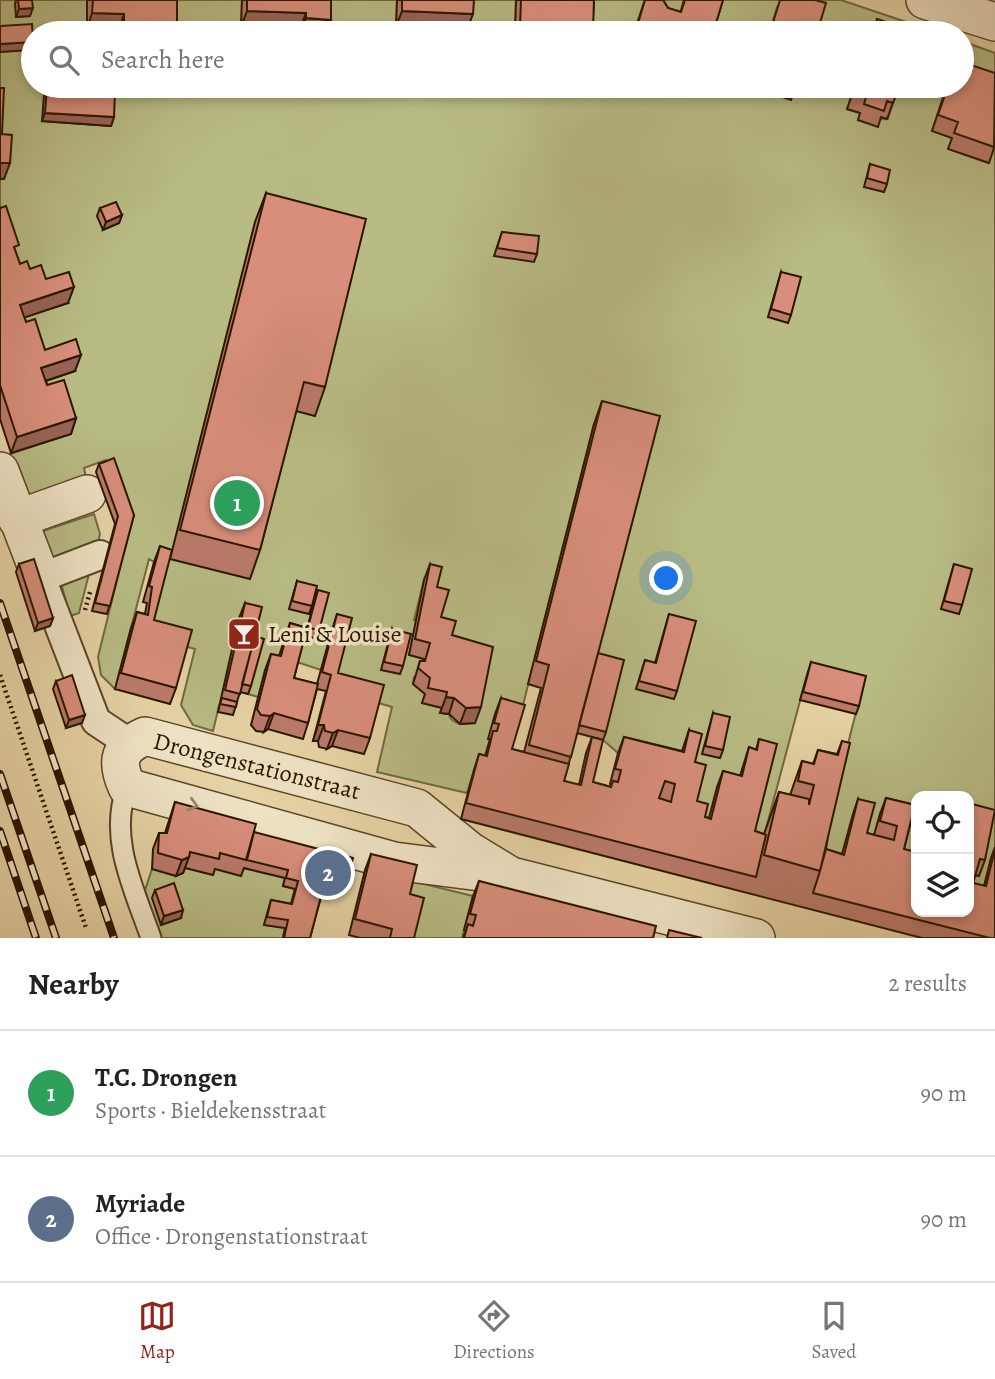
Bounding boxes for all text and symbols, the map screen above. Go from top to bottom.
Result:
search box [21,21,974,98]
icon: search [45,41,83,79]
text: Search here [101,42,225,77]
pin: 1 [214,477,260,529]
your location [649,561,683,595]
bar icon: Leni & Louise [225,615,263,653]
place label: Leni & Louise [268,618,401,650]
street label: Drongenstationstraat [150,725,364,807]
map controls [911,791,974,917]
button: locate [911,791,974,854]
one-way arrow [187,796,199,811]
pin: 2 [305,847,351,899]
button: layers [911,854,974,917]
text: Nearby [28,964,119,1004]
text: 2 results [889,968,967,999]
text: T.C. Drongen [95,1060,237,1095]
text: 1 [47,1078,55,1109]
text: 90 m [921,1078,967,1109]
text: Sports · Bieldekensstraat [95,1095,326,1126]
text: Myriade [95,1186,185,1221]
text: 2 [45,1204,57,1235]
text: 90 m [921,1204,967,1235]
text: Office · Drongenstationstraat [95,1221,368,1252]
tab: Map [138,1297,176,1365]
tab: Directions [453,1297,535,1365]
tab: Saved [812,1297,857,1365]

